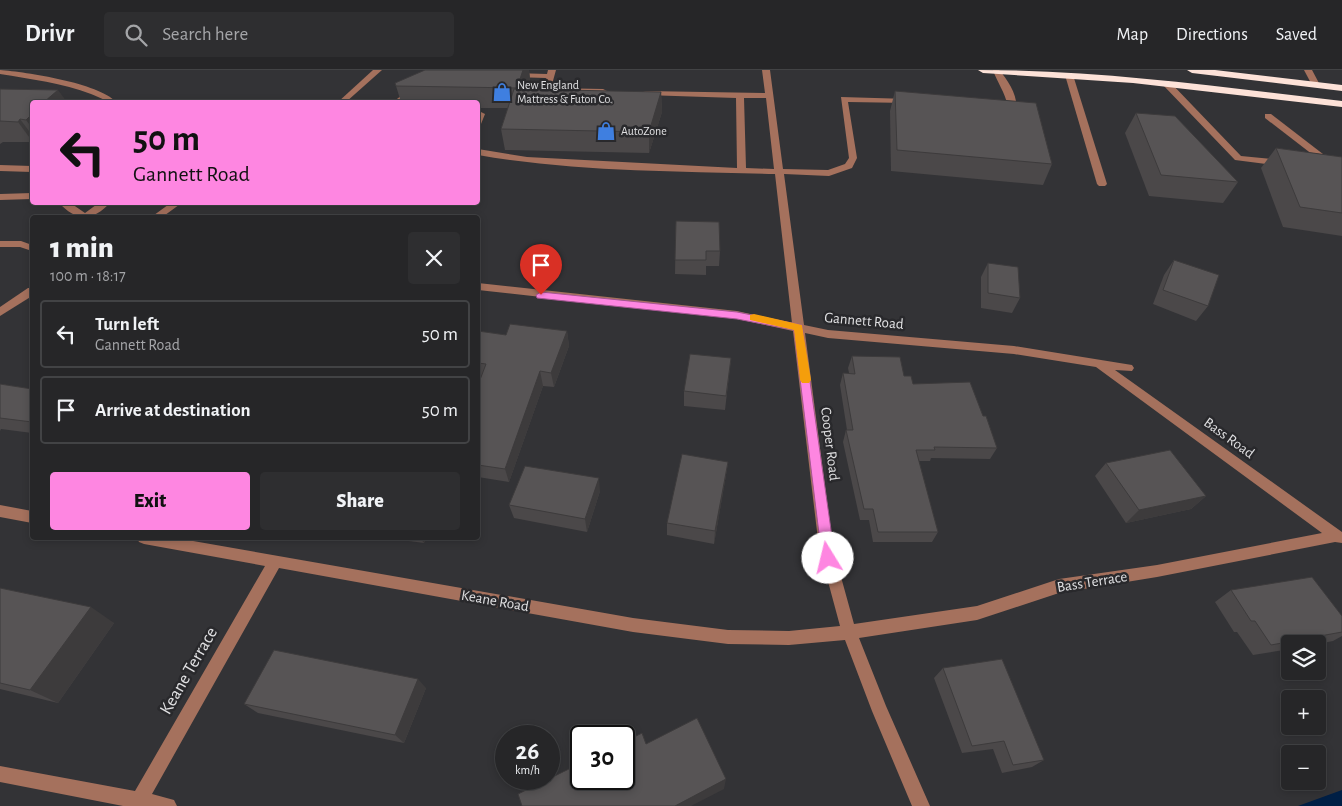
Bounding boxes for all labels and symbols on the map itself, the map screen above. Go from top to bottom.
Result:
place label: New England Mattress & Futon Co. [517,79,613,105]
shop icon: New England Mattress & Futon Co. [491,81,513,103]
shop icon: AutoZone [595,120,617,142]
place label: AutoZone [621,125,667,137]
pin [520,244,562,295]
street label: Gannett Road [824,310,905,332]
street label: Cooper Road [818,406,842,482]
street label: Bass Road [1201,415,1257,461]
position arrow [801,531,853,583]
street label: Bass Terrace [1056,569,1128,595]
street label: Keane Road [460,588,530,614]
street label: Keane Terrace [157,624,221,718]
speed limit sign: 30 [570,725,635,790]

